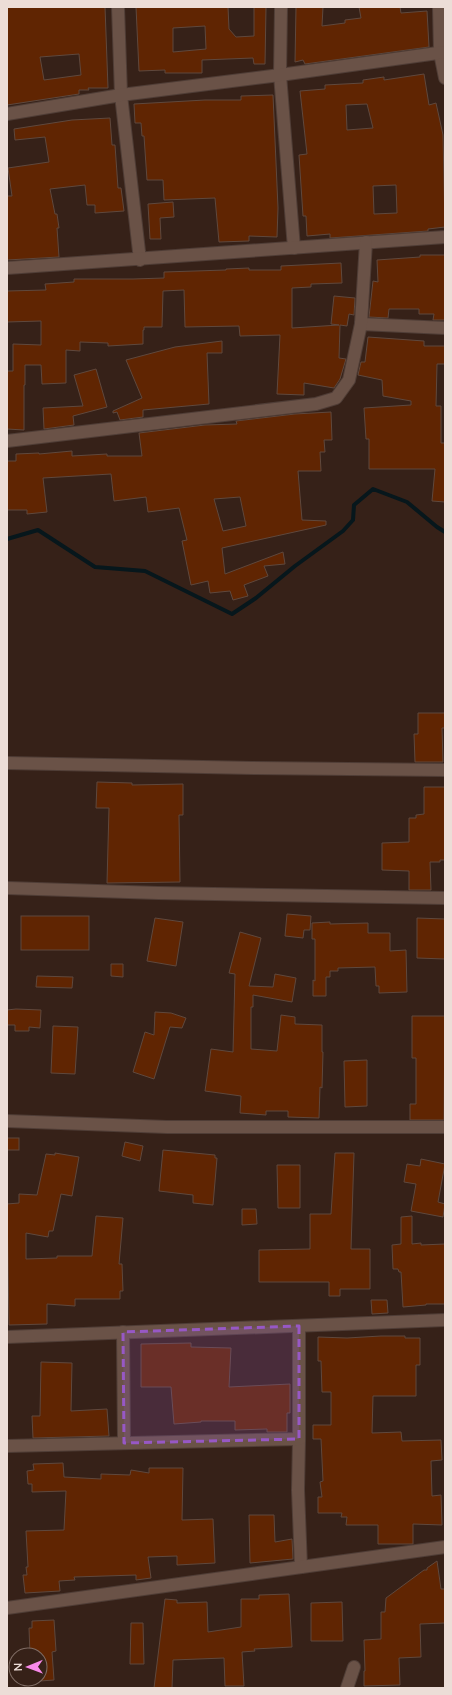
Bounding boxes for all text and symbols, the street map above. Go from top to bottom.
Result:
north arrow [8,1647,48,1687]
text: N [11,1663,24,1672]

